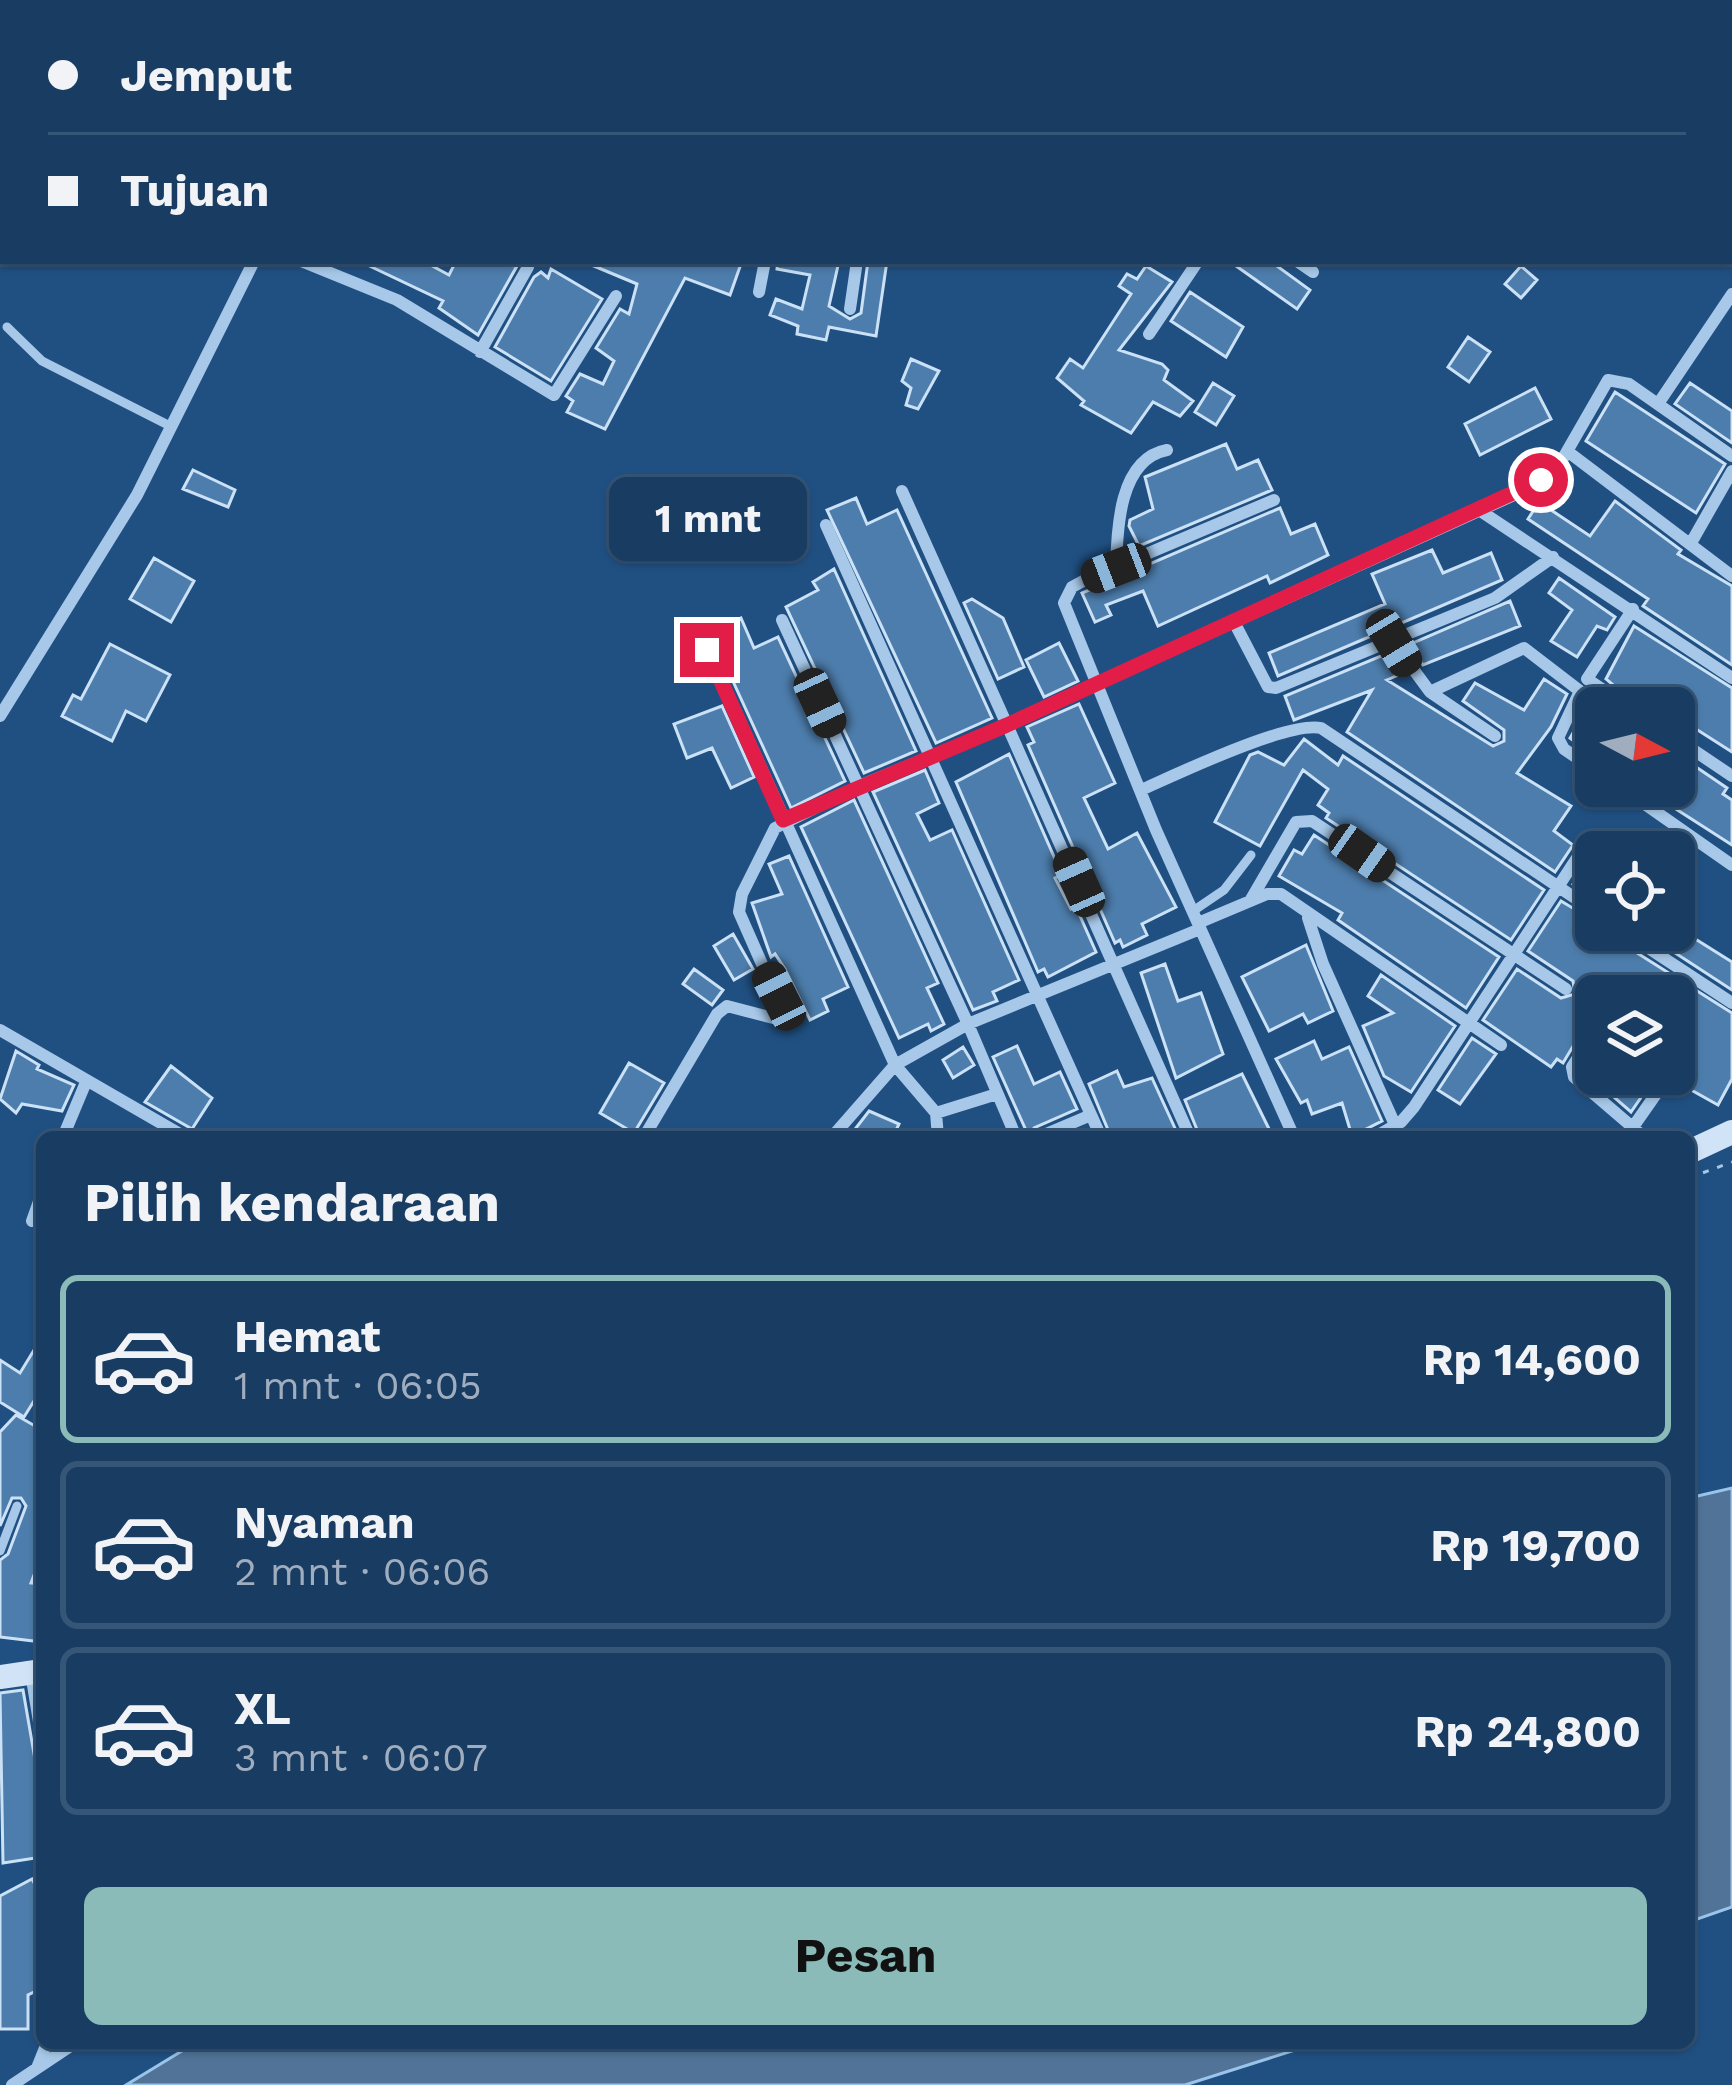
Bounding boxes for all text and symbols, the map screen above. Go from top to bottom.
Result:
text: Jemput [120,49,292,102]
text: Tujuan [120,164,269,217]
route start [1514,453,1568,507]
callout: 1 mnt [608,476,806,560]
text: 1 mnt [655,496,761,541]
car [1076,538,1156,598]
car [1360,603,1428,683]
route end [680,623,734,677]
car [788,663,852,743]
north arrow [1575,687,1695,807]
map controls [1575,687,1695,1095]
car [1322,818,1402,888]
button: locate [1575,831,1695,951]
car [1048,842,1110,922]
car [747,956,811,1036]
button: layers [1575,975,1695,1095]
text: Pilih kendaraan [84,1171,500,1234]
icon: car [90,1305,198,1413]
text: Hemat [234,1310,380,1363]
text: Rp 14,600 [1423,1333,1641,1386]
text: 1 mnt · 06:05 [234,1363,482,1408]
icon: car [90,1491,198,1599]
text: Nyaman [234,1496,415,1549]
text: Rp 19,700 [1430,1519,1641,1572]
text: 2 mnt · 06:06 [234,1549,490,1594]
icon: car [90,1677,198,1785]
text: XL [234,1682,291,1735]
text: Rp 24,800 [1415,1705,1641,1758]
text: 3 mnt · 06:07 [234,1735,488,1780]
button: Pesan [84,1887,1647,2025]

